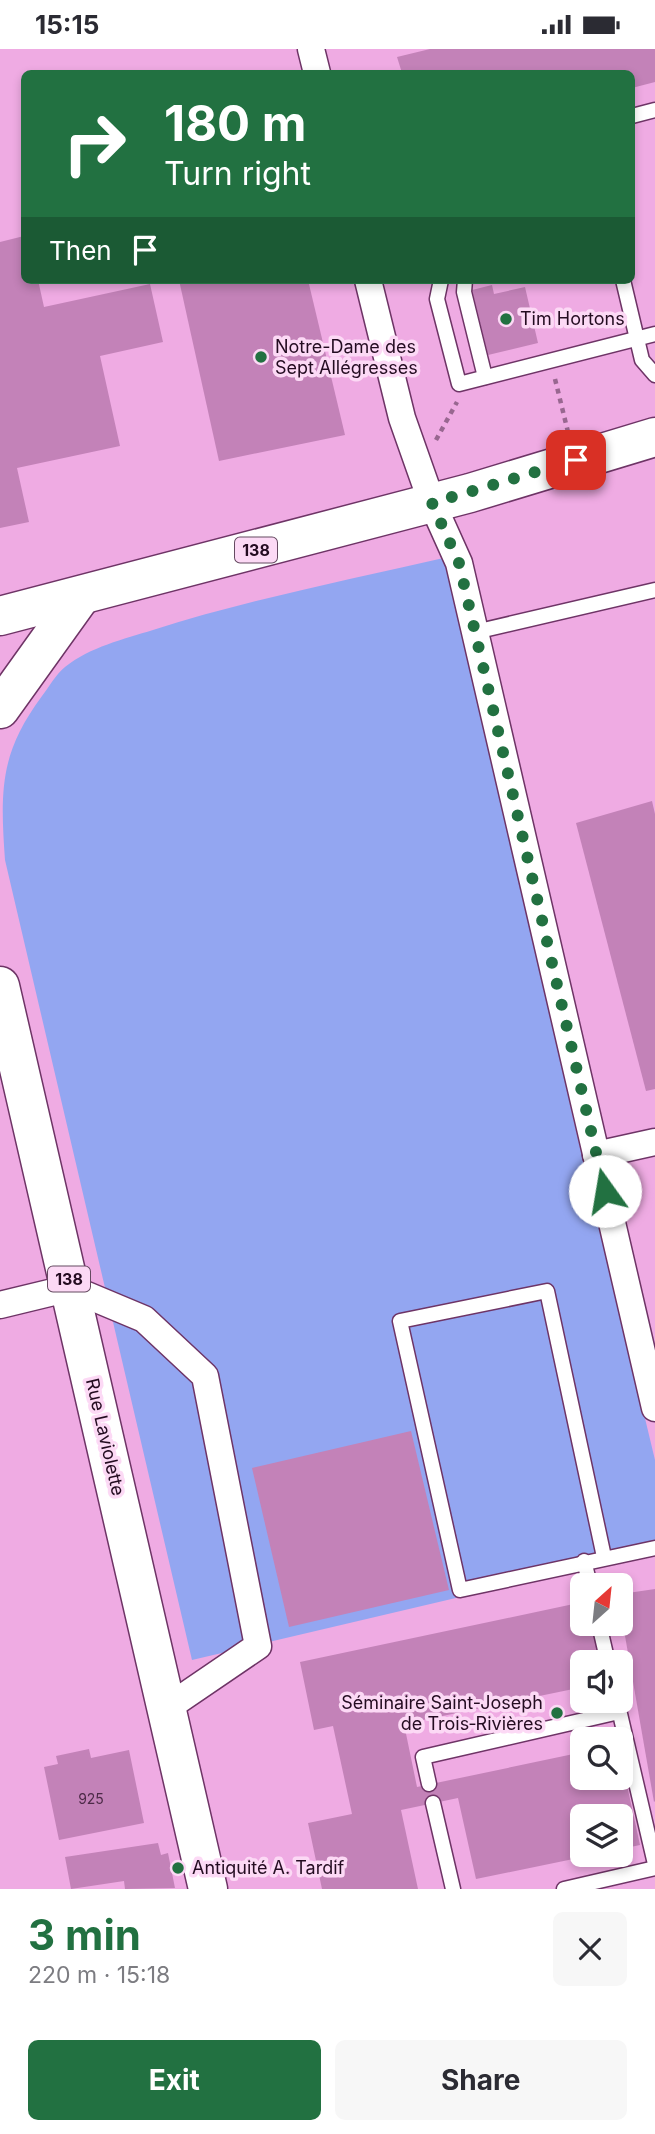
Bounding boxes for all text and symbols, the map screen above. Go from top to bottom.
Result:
text: 15:15 [35,9,99,40]
text: 180 m [164,94,306,153]
icon: right [49,98,140,189]
text: Turn right [164,154,311,193]
icon: arrive [126,231,164,269]
text: Then [49,235,112,266]
place label: Tim Hortons [520,308,625,329]
marker: Tim Hortons [498,311,514,327]
place label: Notre-Dame des Sept Allégresses [275,336,418,378]
marker: Notre-Dame des Sept Allégresses [253,349,269,365]
pin [546,430,606,490]
icon: arrive [557,441,595,479]
road number: 138 [235,537,277,563]
position arrow [568,1154,642,1228]
road number: 138 [48,1267,90,1291]
street label: Rue Laviolette [82,1376,129,1498]
north arrow [570,1573,634,1636]
map controls [570,1573,633,1867]
button: sound [570,1650,633,1713]
place label: Séminaire Saint-Joseph de Trois‑Rivières [341,1692,543,1734]
marker: Séminaire Saint-Joseph de Trois‑Rivières [549,1705,565,1721]
button: search [570,1727,633,1790]
house number: 925 [78,1790,104,1807]
button: layers [570,1804,633,1867]
place label: Antiquité A. Tardif [192,1857,345,1878]
marker: Antiquité A. Tardif [170,1860,186,1876]
text: 3 min [28,1909,141,1960]
button: close [553,1912,627,1986]
text: 220 m · 15:18 [28,1961,170,1989]
button: Exit [28,2040,321,2120]
button: Share [335,2040,627,2120]

